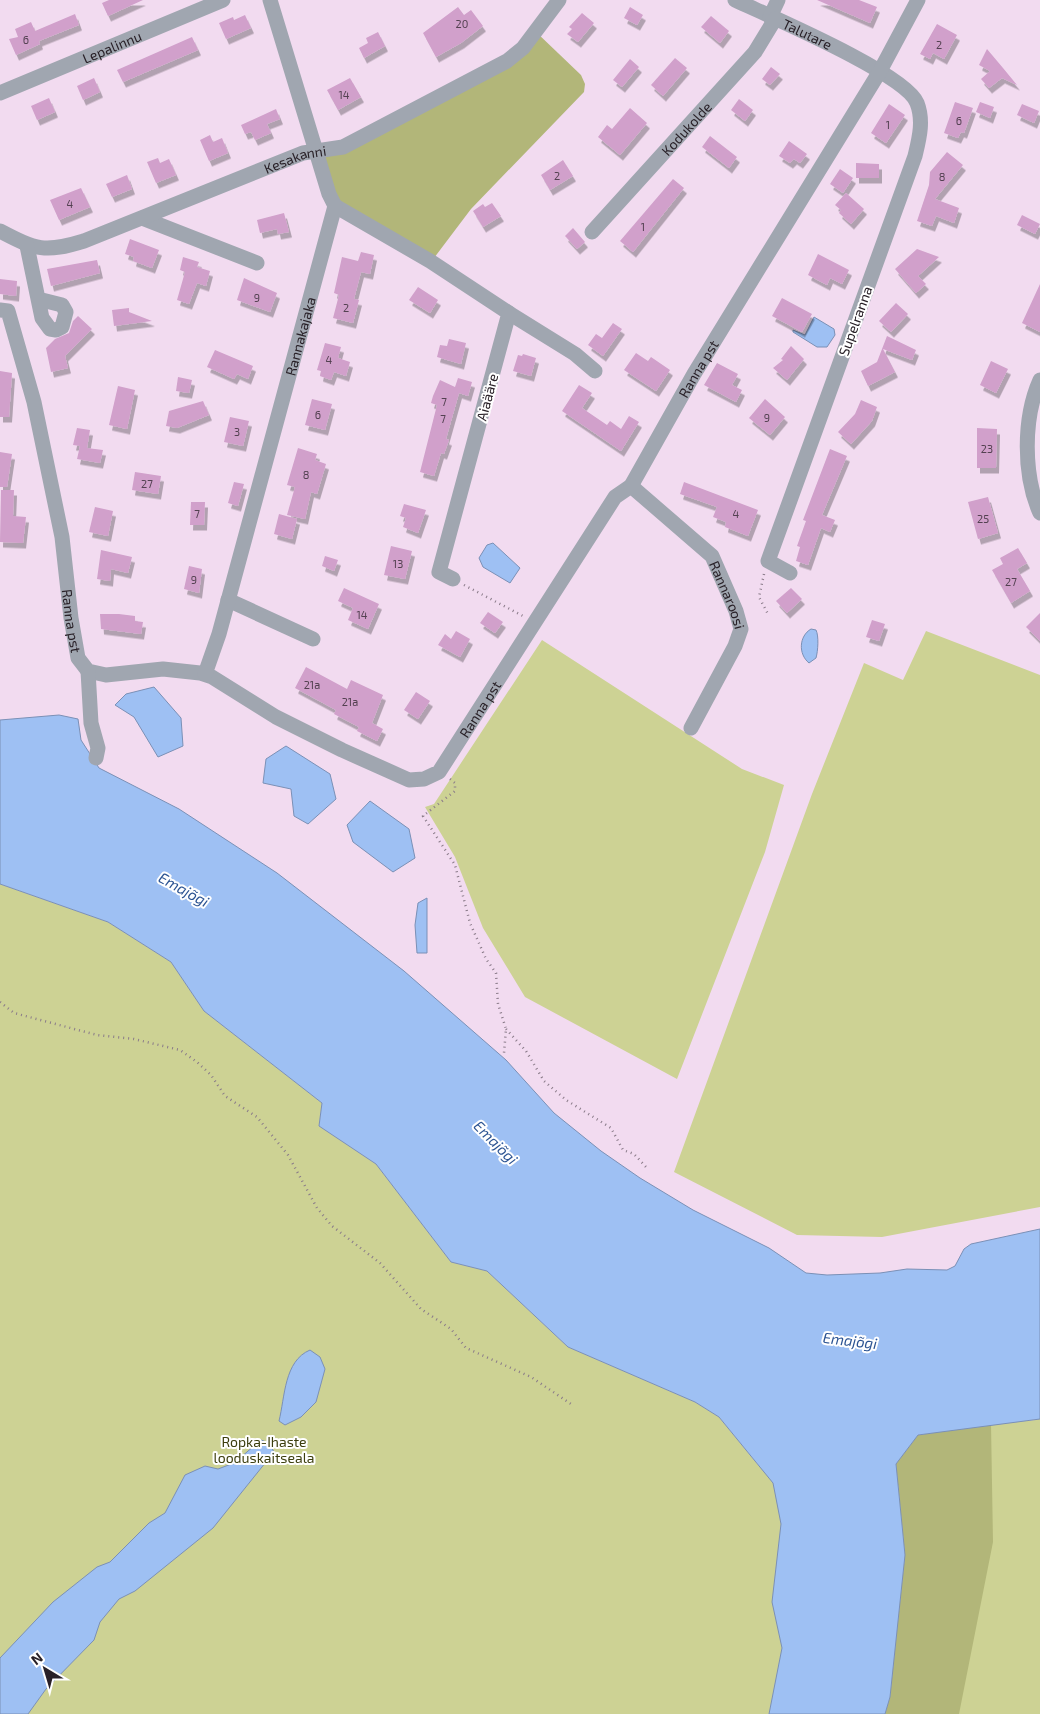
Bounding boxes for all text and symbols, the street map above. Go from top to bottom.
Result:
street label: Talutare [780,15,835,53]
house number: 20 [456,17,468,30]
street label: Lepalinnu [80,27,144,66]
house number: 6 [23,33,29,46]
house number: 2 [936,38,942,51]
house number: 14 [338,88,350,101]
street label: Kodukolde [657,98,715,159]
house number: 6 [956,114,962,127]
house number: 1 [886,118,890,131]
street label: Kesakanni [261,141,327,176]
house number: 2 [554,169,560,182]
house number: 8 [939,170,945,183]
house number: 4 [67,197,74,210]
house number: 1 [641,220,645,233]
street label: Supelranna [835,284,875,358]
house number: 9 [254,291,260,304]
street label: Rannakajaka [281,295,319,378]
house number: 2 [343,301,349,314]
street label: Ranna pst [674,337,721,400]
house number: 4 [326,353,333,366]
street label: Aiaääre [473,372,501,422]
house number: 7 [441,395,447,408]
house number: 6 [315,408,321,421]
house number: 9 [764,411,770,424]
house number: 7 [440,412,446,425]
house number: 3 [234,425,240,438]
house number: 23 [981,442,993,455]
house number: 8 [303,468,309,481]
house number: 27 [141,477,153,490]
house number: 7 [194,507,200,520]
house number: 4 [733,507,740,520]
house number: 25 [977,512,989,525]
house number: 13 [393,557,403,570]
street label: Rannaroosi [707,558,749,631]
house number: 9 [191,573,197,586]
house number: 27 [1005,575,1017,588]
street label: Ranna pst [59,588,85,654]
house number: 14 [356,608,368,621]
street label: Ranna pst [455,677,504,740]
house number: 21a [304,678,320,691]
house number: 21a [342,695,358,708]
water label: Emajõgi [155,868,212,911]
water label: Emajõgi [470,1116,522,1169]
water label: Emajõgi [822,1328,878,1353]
park label: Ropka-Ihaste looduskaitseala [214,1433,314,1466]
north arrow [20,1644,70,1694]
text: N [27,1649,46,1668]

